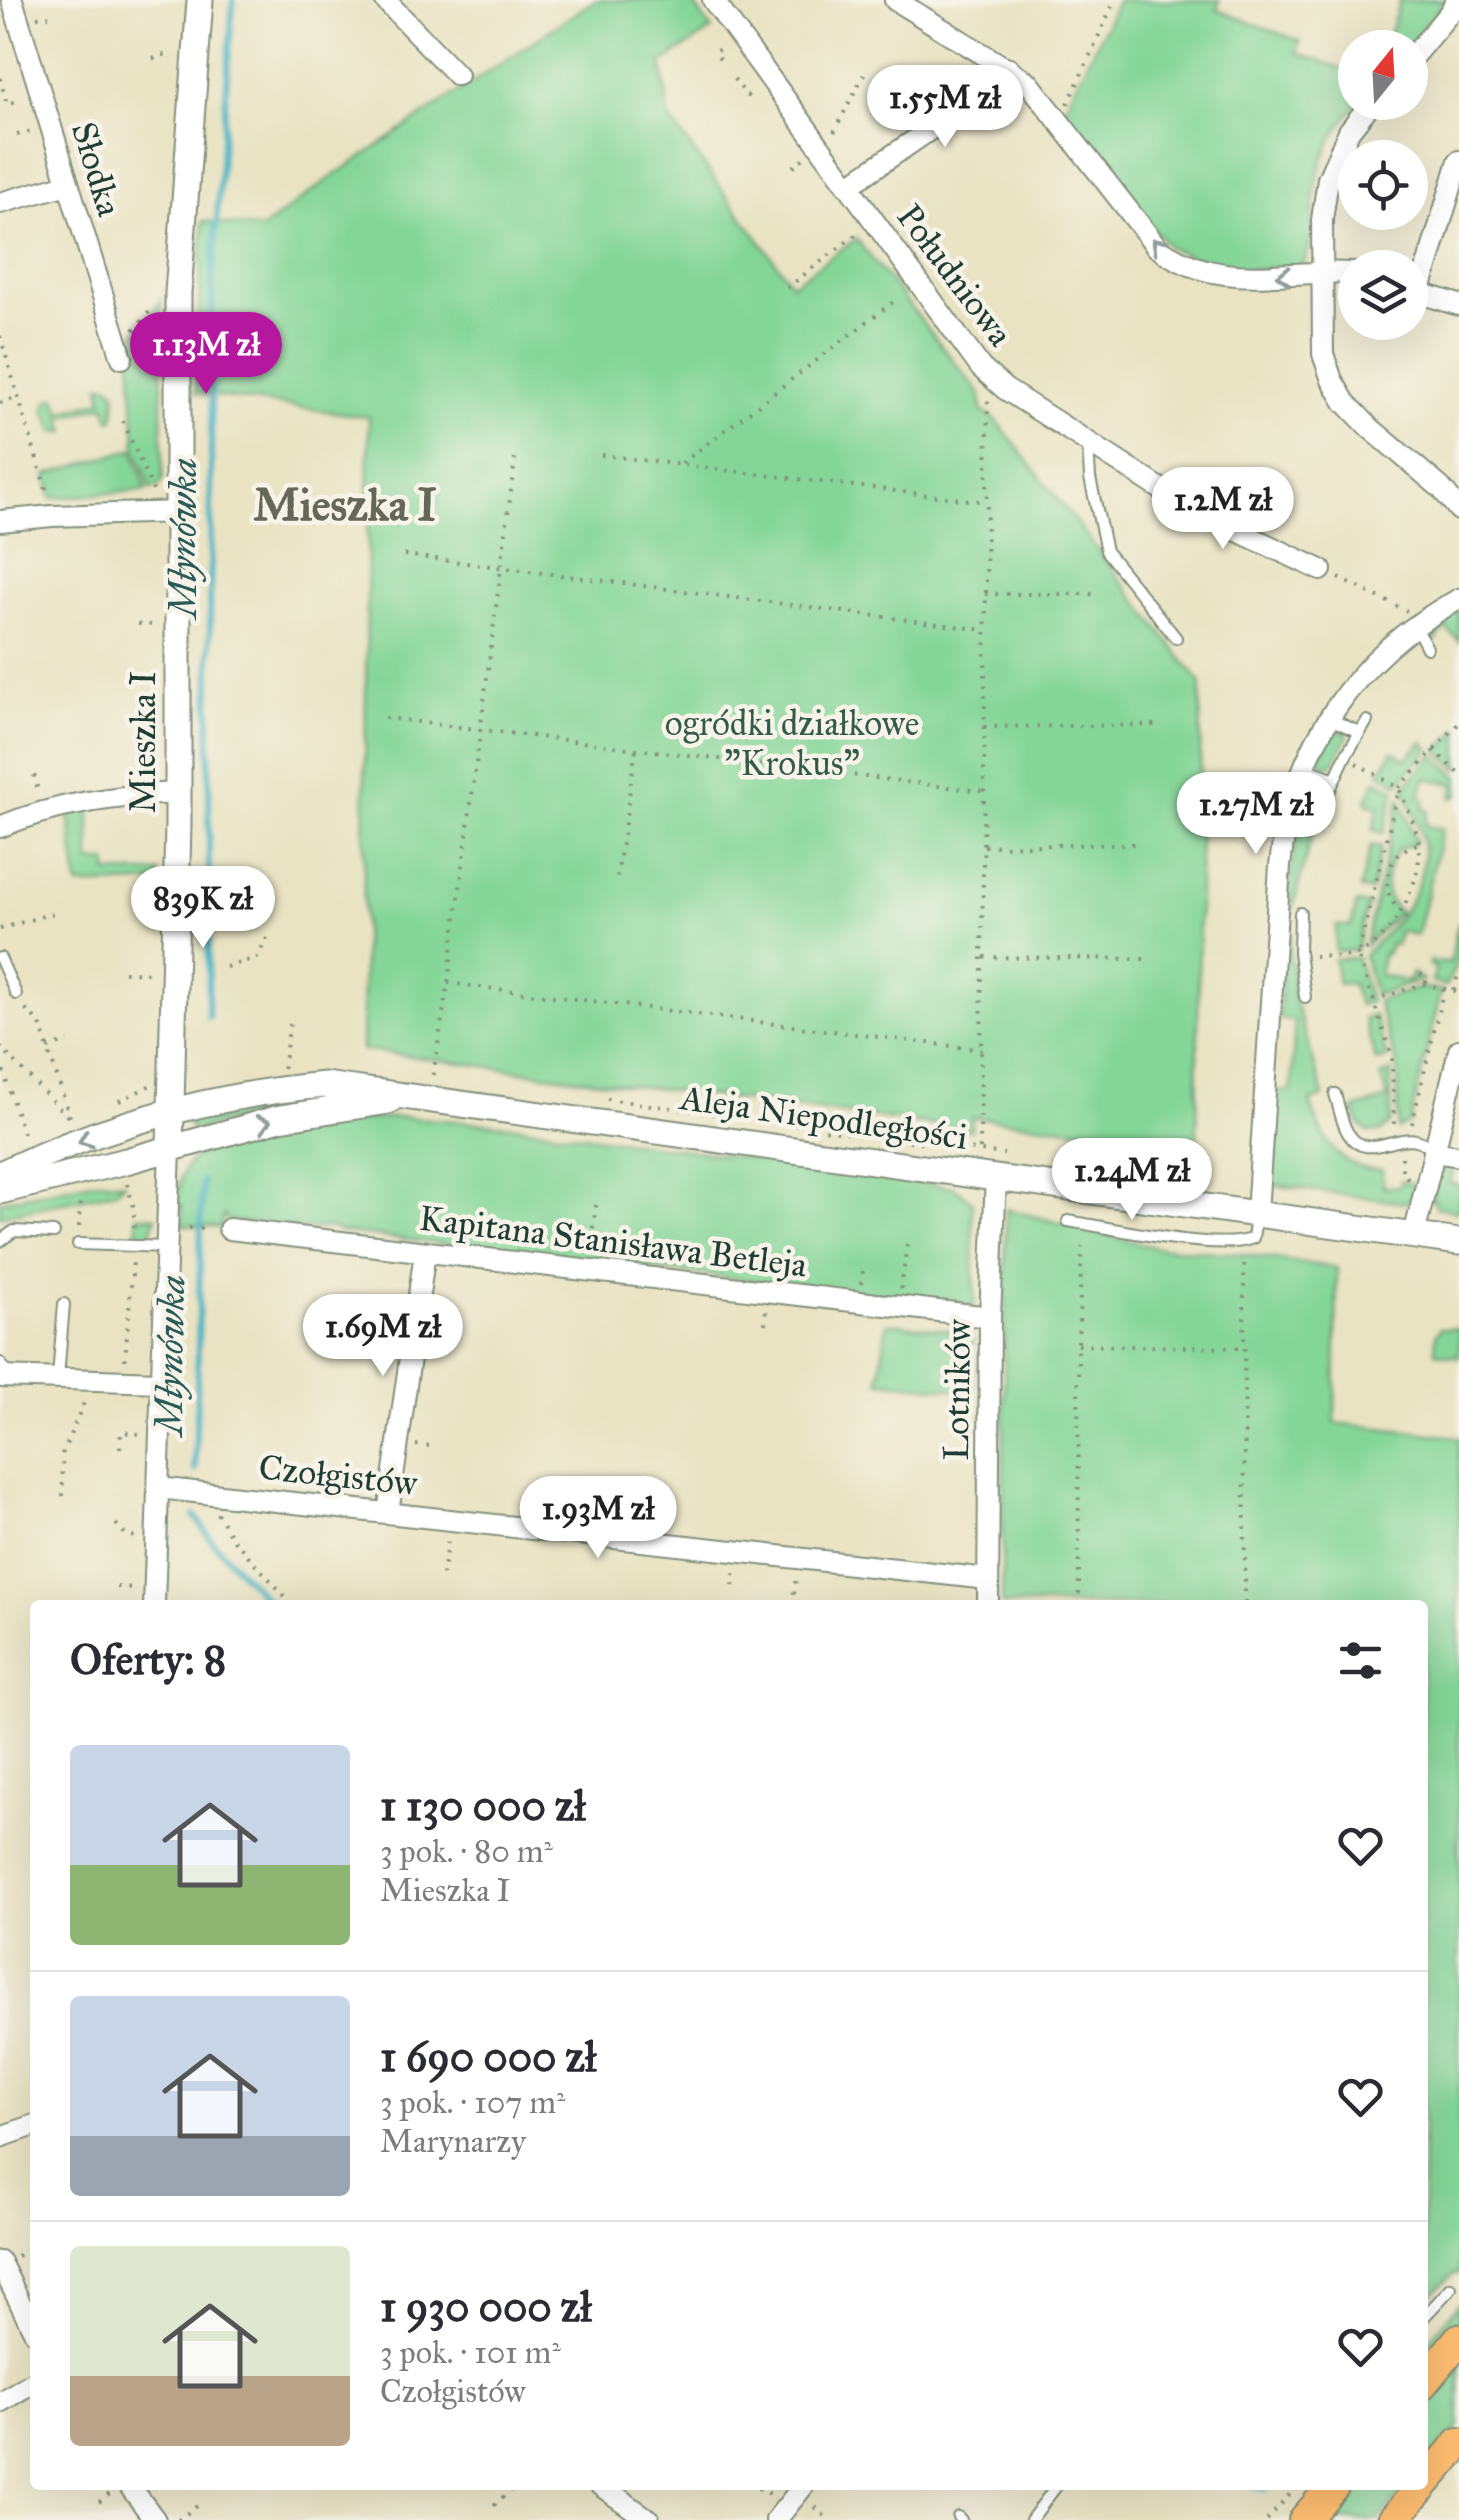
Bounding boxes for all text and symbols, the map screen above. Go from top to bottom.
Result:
north arrow [1338,30,1428,120]
map controls [1338,30,1428,340]
pin: 1.55M zł [842,65,1048,150]
text: 1.55M zł [889,78,1001,117]
street label: Słodka [62,117,131,222]
button: locate [1338,140,1428,230]
street label: Południowa [887,196,1022,355]
one-way arrow [1151,237,1169,255]
button: layers [1338,250,1428,340]
one-way arrow [1275,265,1291,286]
pin: 1.13M zł [103,312,309,397]
text: 1.13M zł [152,325,260,364]
water label: Młynówka [160,458,206,621]
pin: 1.2M zł [1131,467,1315,552]
district label: Mieszka I [253,477,437,532]
text: 1.2M zł [1174,480,1272,519]
street label: Mieszka I [122,671,165,813]
park label: ogródki działkowe "Krokus" [665,702,919,785]
pin: 1.27M zł [1153,772,1359,857]
text: 1.27M zł [1199,785,1313,824]
pin: 839K zł [111,866,295,951]
text: 839K zł [153,879,253,918]
street label: Aleja Niepodległości [676,1076,971,1159]
one-way arrow [255,1113,272,1134]
one-way arrow [77,1128,94,1148]
pin: 1.24M zł [1029,1138,1235,1223]
text: 1.24M zł [1074,1151,1190,1190]
street label: Kapitana Stanisława Betleja [417,1196,809,1287]
water label: Młynówka [146,1274,194,1439]
pin: 1.69M zł [280,1294,486,1379]
text: 1.69M zł [325,1307,441,1346]
street label: Lotników [935,1318,980,1461]
street label: Czołgistów [257,1446,420,1505]
pin: 1.93M zł [495,1476,701,1561]
text: 1.93M zł [542,1489,654,1528]
icon: filters [1333,1633,1388,1688]
text: Oferty: 8 [70,1634,226,1686]
text: 1 130 000 zł [380,1780,586,1832]
icon: home [150,1785,270,1905]
icon: heart [1333,1818,1388,1873]
text: 3 pok. · 80 m² [380,1832,553,1871]
text: Mieszka I [380,1871,510,1910]
text: 1 690 000 zł [380,2031,596,2083]
icon: home [150,2036,270,2156]
icon: heart [1333,2069,1388,2124]
text: 3 pok. · 107 m² [380,2083,565,2122]
text: Marynarzy [380,2122,526,2161]
text: 1 930 000 zł [380,2281,592,2333]
icon: home [150,2286,270,2406]
icon: heart [1333,2319,1388,2374]
text: 3 pok. · 101 m² [380,2333,561,2372]
text: Czołgistów [380,2372,525,2411]

